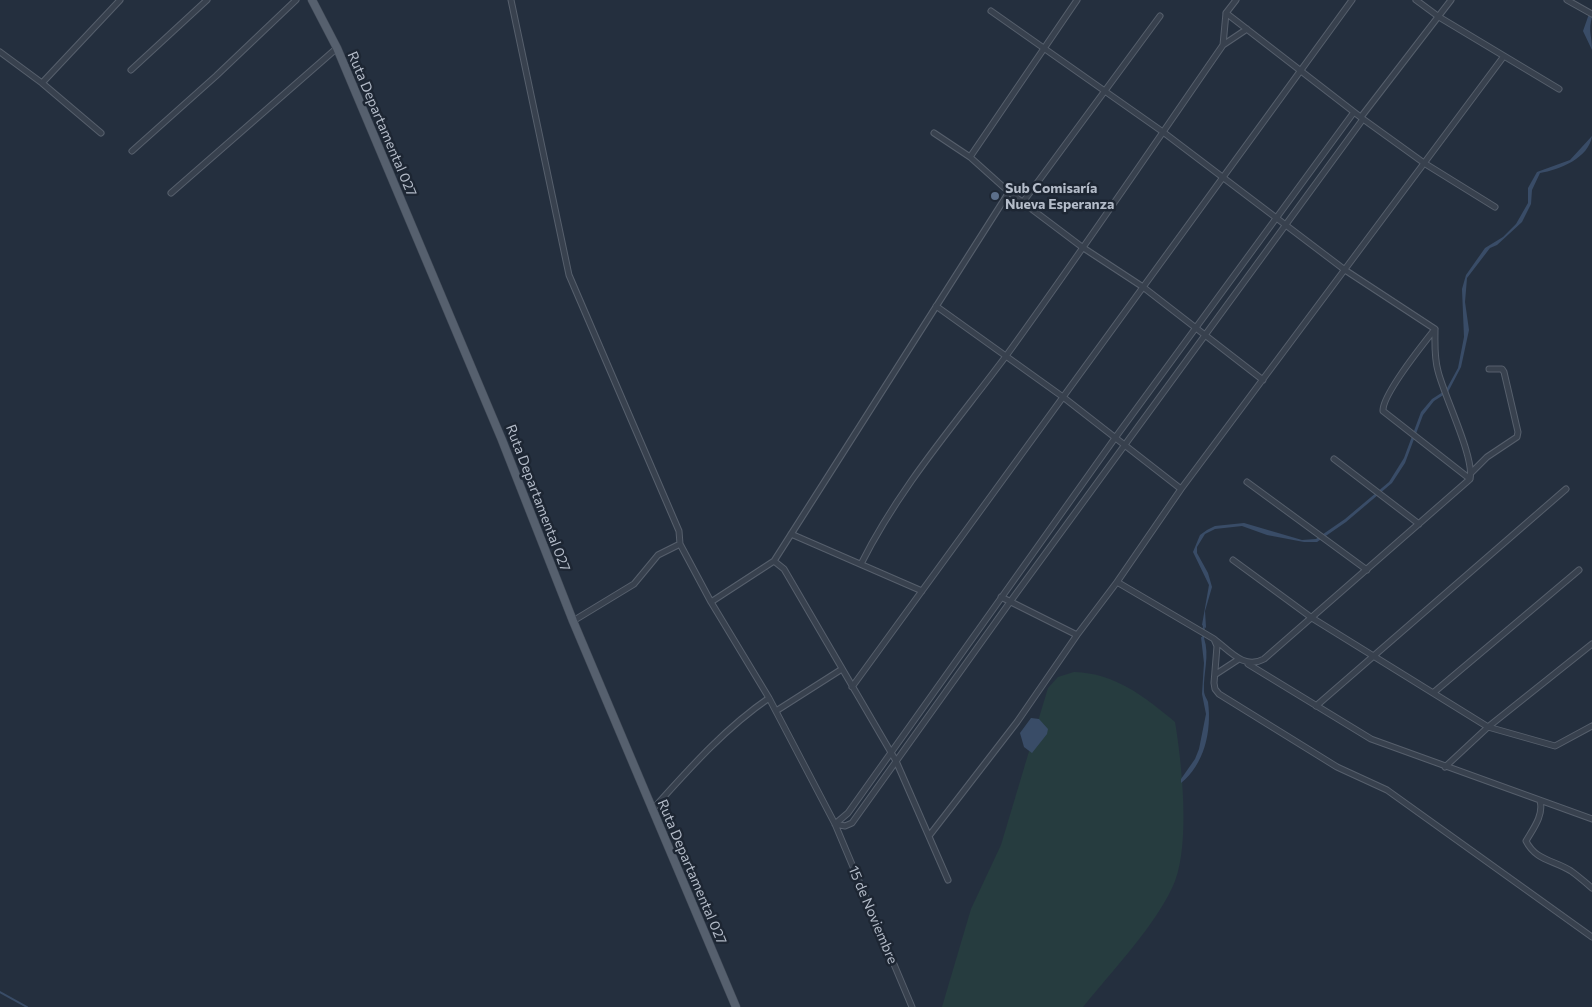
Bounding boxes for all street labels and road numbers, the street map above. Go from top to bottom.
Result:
street label: Ruta Departamental 027 [344,49,420,199]
street label: Ruta Departamental 027 [502,422,574,574]
street label: Ruta Departamental 027 [654,797,730,947]
street label: 15 de Noviembre [845,863,901,967]

